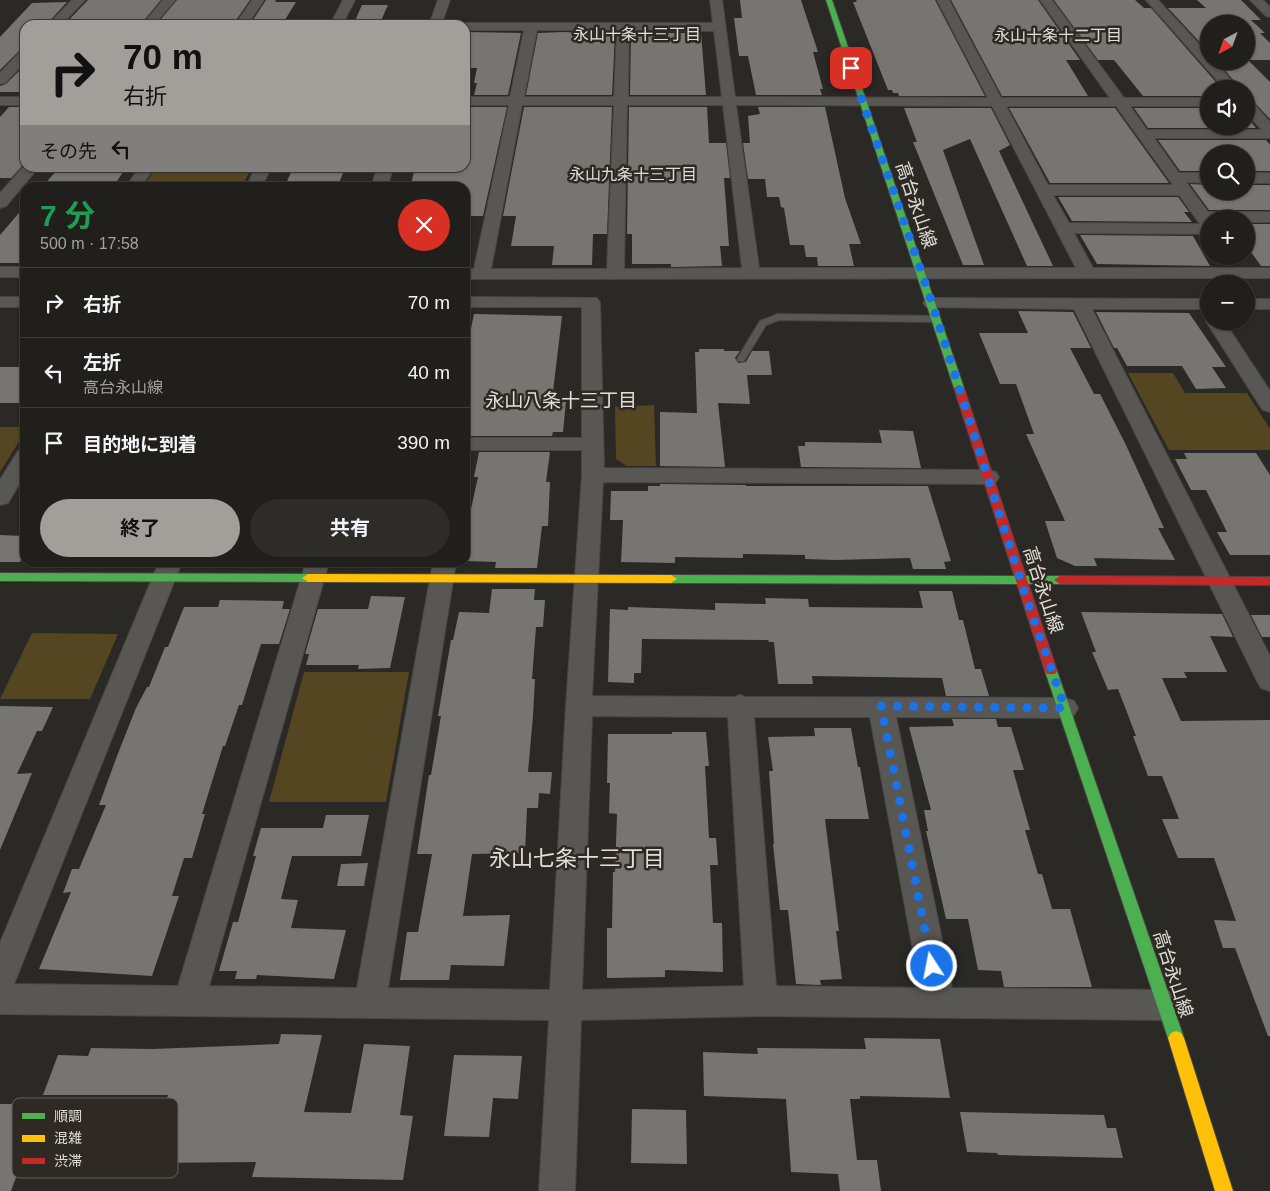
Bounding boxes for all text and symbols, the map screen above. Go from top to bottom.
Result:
north arrow [1200,15,1255,70]
map controls [1200,15,1255,330]
district label: 永山十条十三丁目 [573,26,701,43]
district label: 永山十条十二丁目 [994,27,1122,44]
text: 70 m [123,37,203,76]
icon: right [40,40,105,105]
pin [830,47,872,89]
icon: arrive [837,54,865,82]
button: sound [1200,80,1255,135]
text: 右折 [123,84,167,109]
icon: left [107,135,135,163]
text: その先 [40,141,97,162]
button: search [1200,145,1255,200]
street label: 高台永山線 [892,159,940,251]
district label: 永山九条十三丁目 [569,166,697,183]
text: 7 分 [40,199,95,232]
button: close [398,199,450,251]
button: + [1200,210,1255,265]
text: 500 m · 17:58 [40,235,139,252]
button: − [1200,275,1255,330]
icon: right [40,289,68,317]
text: 70 m [408,292,450,313]
text: 右折 [83,294,121,315]
text: 左折 [83,352,121,373]
icon: left [40,359,68,387]
text: 40 m [408,362,450,383]
text: 高台永山線 [83,379,163,396]
district label: 永山八条十三丁目 [485,390,637,411]
icon: arrive [40,429,68,457]
text: 390 m [397,432,450,453]
text: 目的地に到着 [83,434,197,455]
button: 終了 [40,499,240,557]
button: 共有 [250,499,450,557]
street label: 高台永山線 [1020,544,1066,636]
district label: 永山七条十三丁目 [489,846,665,871]
street label: 高台永山線 [1150,928,1196,1020]
position arrow [905,939,957,991]
legend [12,1098,178,1178]
text: 順調 [54,1108,82,1124]
text: 混雑 [54,1130,82,1146]
text: 渋滞 [54,1153,82,1169]

